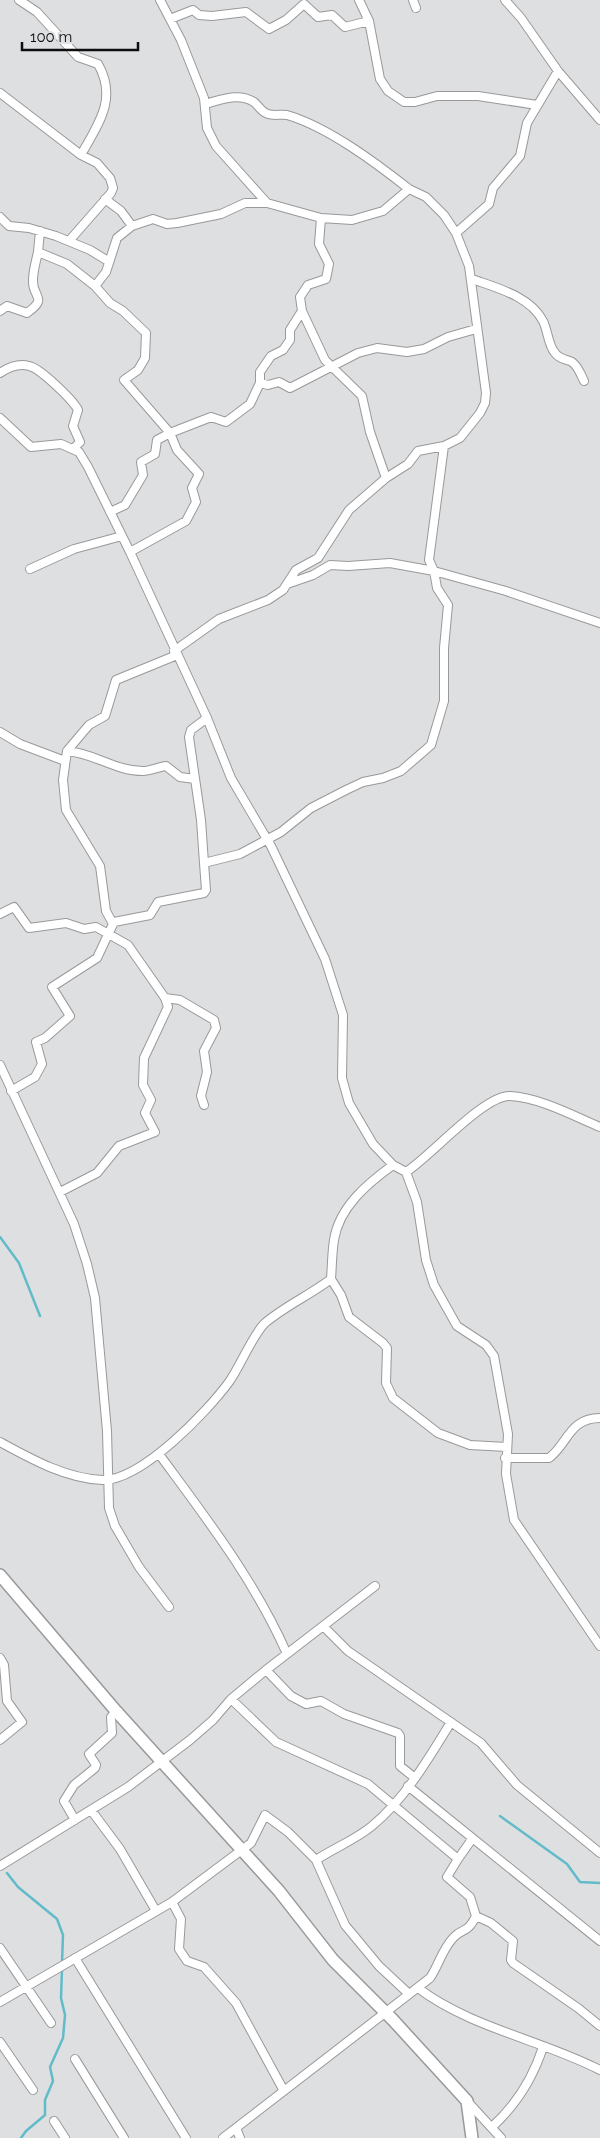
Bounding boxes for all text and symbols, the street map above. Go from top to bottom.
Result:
scale bar [22,20,139,52]
text: 100 m [30,28,72,46]

